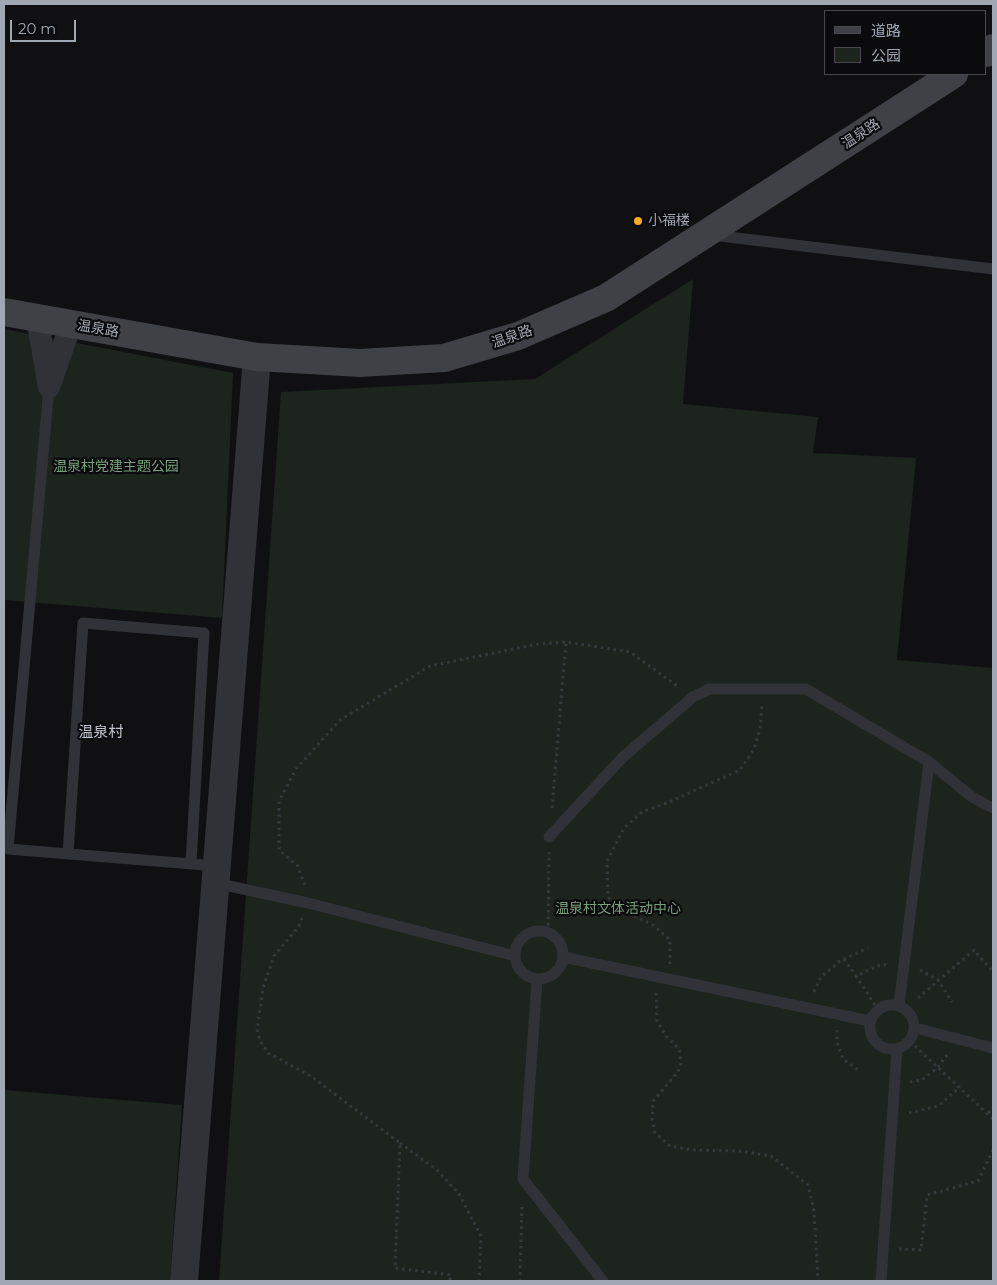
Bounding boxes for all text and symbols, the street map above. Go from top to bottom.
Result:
scale bar [12,10,79,42]
legend [824,10,987,75]
text: 20 m [18,19,56,38]
text: 道路 [871,21,901,40]
text: 公园 [871,46,901,65]
street label: 温泉路 [839,116,883,152]
place label: 小福楼 [648,213,690,229]
marker: 小福楼 [632,215,644,227]
street label: 温泉路 [76,317,120,341]
street label: 温泉路 [489,322,535,352]
park label: 温泉村党建主题公园 [53,459,179,475]
district label: 温泉村 [79,724,123,742]
park label: 温泉村文体活动中心 [555,901,681,917]

